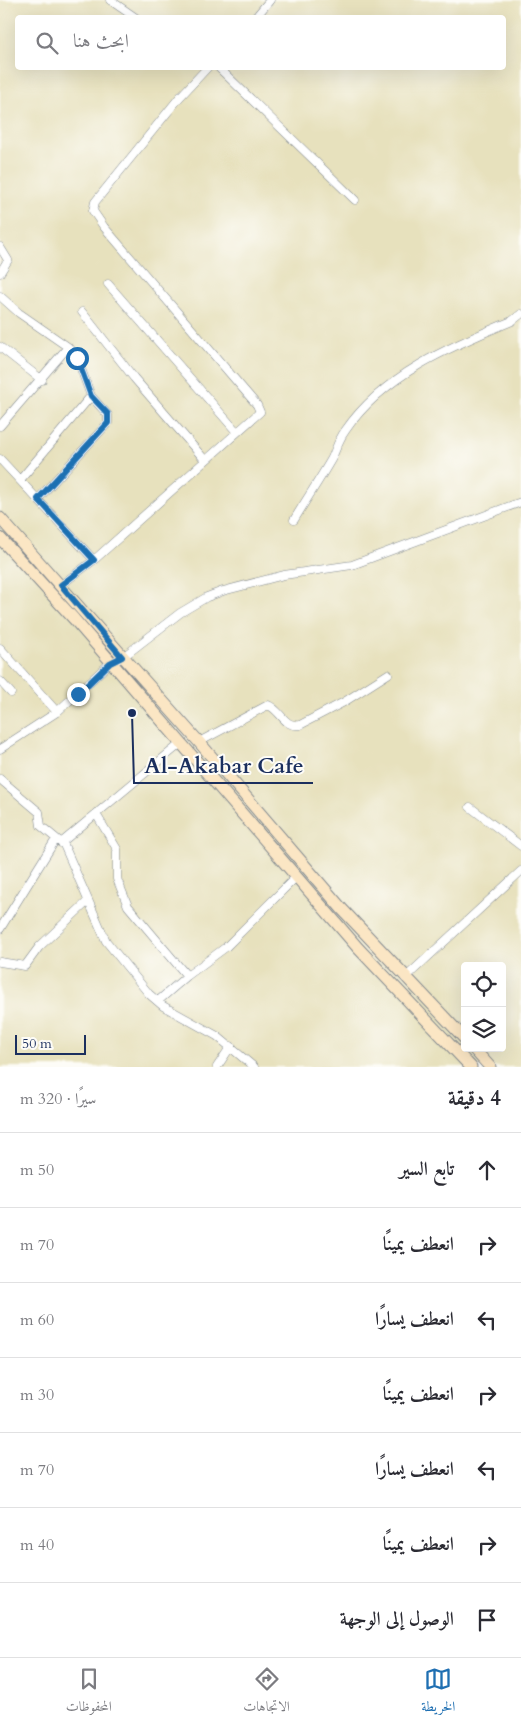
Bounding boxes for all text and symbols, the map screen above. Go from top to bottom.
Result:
search box [15,15,506,70]
text: ابحث هنا [73,28,129,54]
icon: search [33,29,61,57]
route start [66,347,89,370]
route end [67,683,90,706]
callout: Al-Akabar Cafe [134,746,313,783]
text: Al-Akabar Cafe [144,751,304,781]
map controls [461,962,506,1052]
button: locate [461,962,506,1007]
button: layers [461,1007,506,1052]
scale bar [15,1032,86,1055]
text: 50 m [22,1034,52,1053]
text: 4 دقيقة [448,1084,501,1113]
text: سيرًا · 320 m [20,1088,96,1110]
text: تابع السير [399,1156,454,1182]
icon: ahead [473,1156,501,1184]
text: 50 m [20,1159,54,1181]
text: انعطف يمينًا [383,1231,454,1257]
icon: right [473,1231,501,1259]
text: 70 m [20,1234,54,1256]
text: انعطف يسارًا [375,1306,454,1332]
icon: left [473,1306,501,1334]
text: 60 m [20,1309,54,1331]
text: انعطف يمينًا [383,1381,454,1407]
icon: right [473,1381,501,1409]
text: 30 m [20,1384,54,1406]
text: انعطف يسارًا [375,1456,454,1482]
icon: left [473,1456,501,1484]
text: 70 m [20,1459,54,1481]
text: انعطف يمينًا [383,1531,454,1557]
icon: right [473,1531,501,1559]
text: 40 m [20,1534,54,1556]
text: الوصول إلى الوجهة [340,1606,454,1632]
icon: arrive [473,1606,501,1634]
tab: المحفوظات [66,1665,112,1720]
tab: الاتجاهات [243,1665,290,1720]
tab: الخريطة [421,1665,455,1720]

